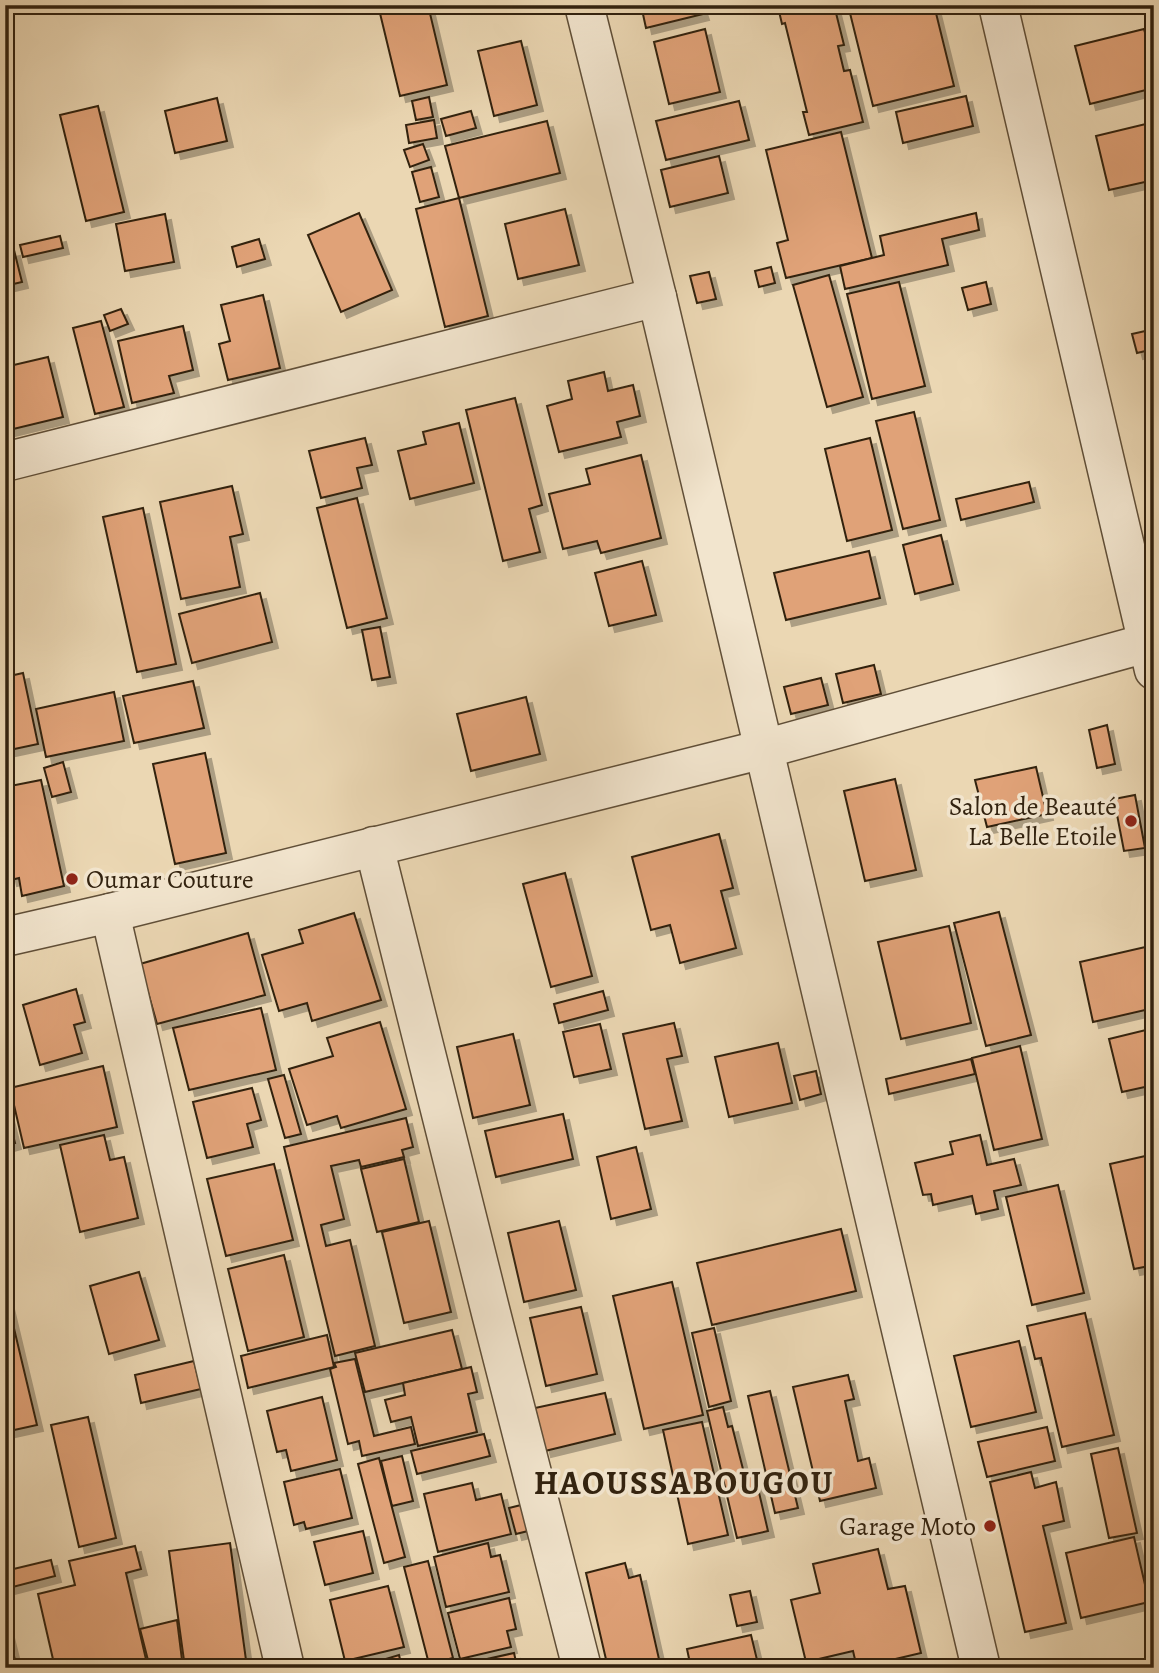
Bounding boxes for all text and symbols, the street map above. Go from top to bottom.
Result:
place label: Salon de Beauté La Belle Etoile [949,789,1117,854]
marker: Salon de Beauté La Belle Etoile [1123,813,1139,829]
place label: Oumar Couture [86,862,254,897]
marker: Oumar Couture [64,871,80,887]
district label: HAOUSSABOUGOU [534,1460,834,1505]
place label: Garage Moto [839,1509,976,1544]
marker: Garage Moto [982,1518,998,1534]

